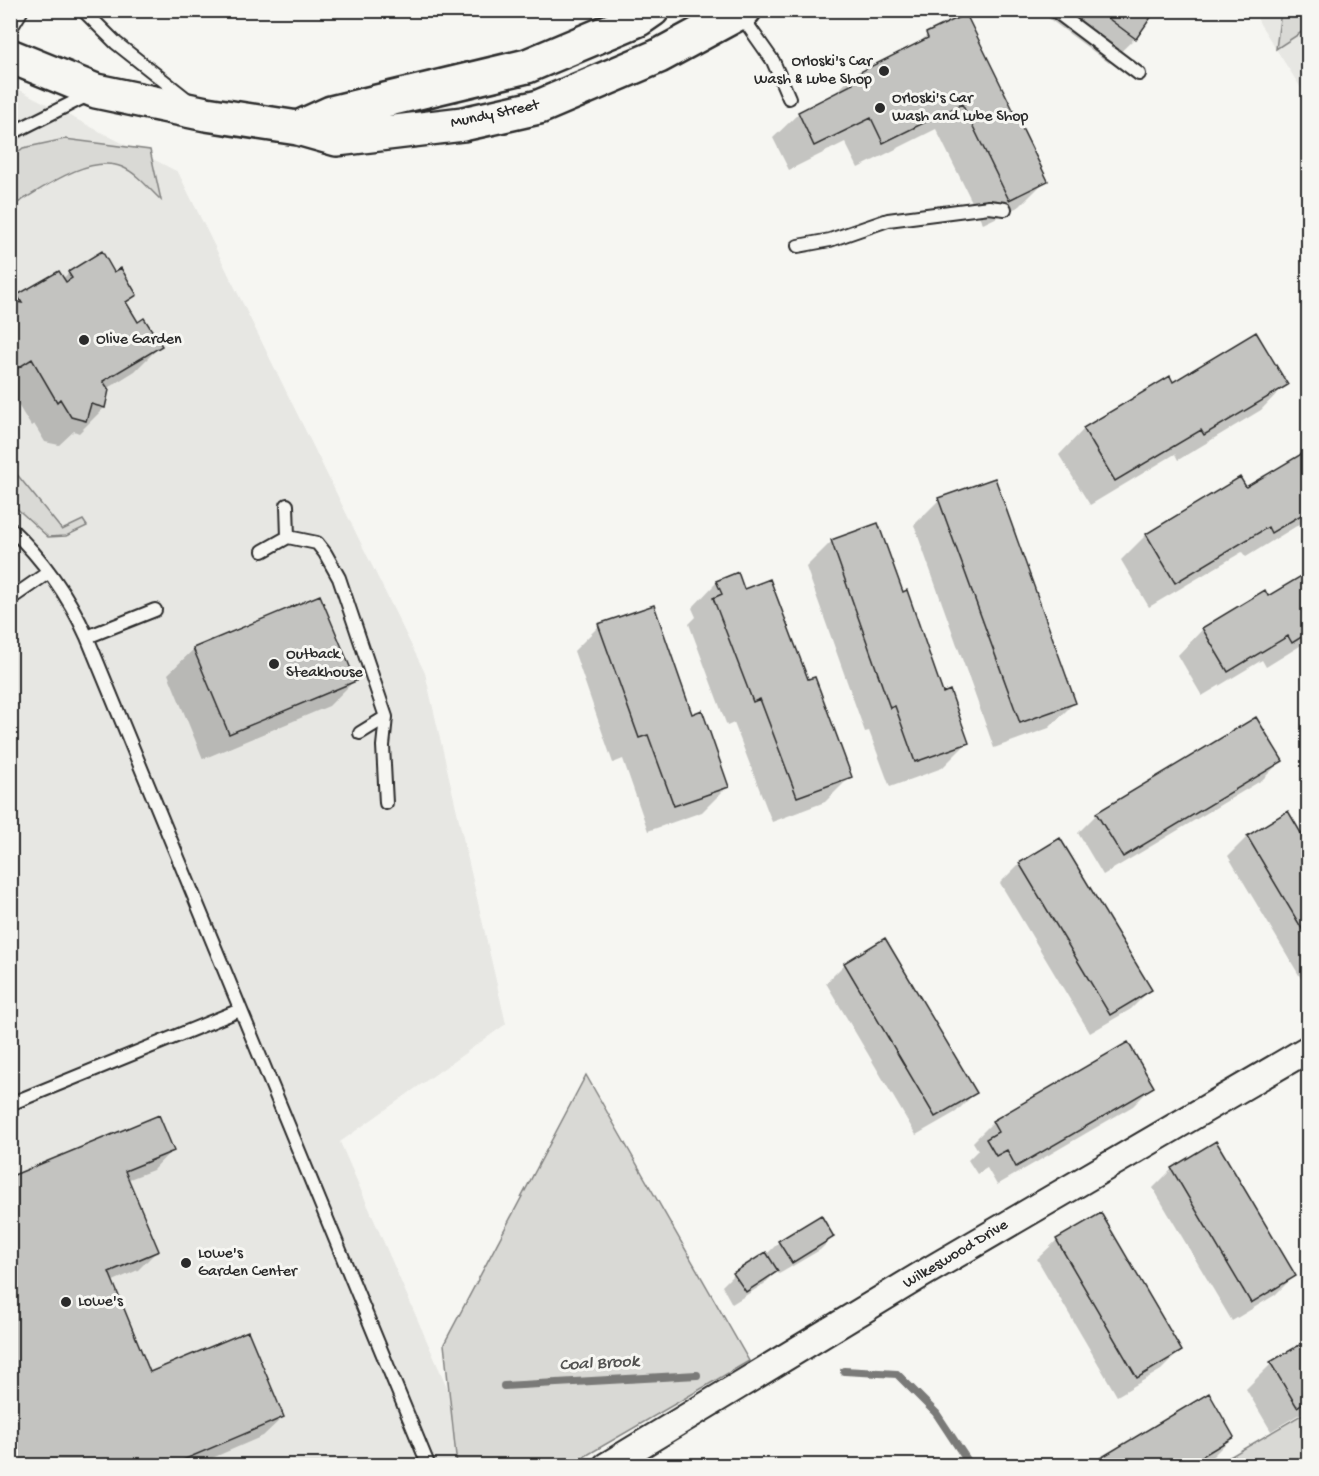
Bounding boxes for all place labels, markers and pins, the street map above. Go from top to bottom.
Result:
place label: Orloski's Car Wash & Lube Shop [754,53,873,90]
marker: Orloski's Car Wash & Lube Shop [877,64,891,78]
place label: Orloski's Car Wash and Lube Shop [892,90,1029,127]
marker: Orloski's Car Wash and Lube Shop [873,101,887,115]
place label: Olive Garden [96,331,182,350]
marker: Olive Garden [77,333,91,347]
place label: Outback Steakhouse [286,646,364,683]
marker: Outback Steakhouse [267,657,281,671]
place label: Lowe's Garden Center [198,1245,298,1282]
marker: Lowe's Garden Center [179,1256,193,1270]
place label: Lowe's [78,1293,124,1312]
marker: Lowe's [59,1295,73,1309]

